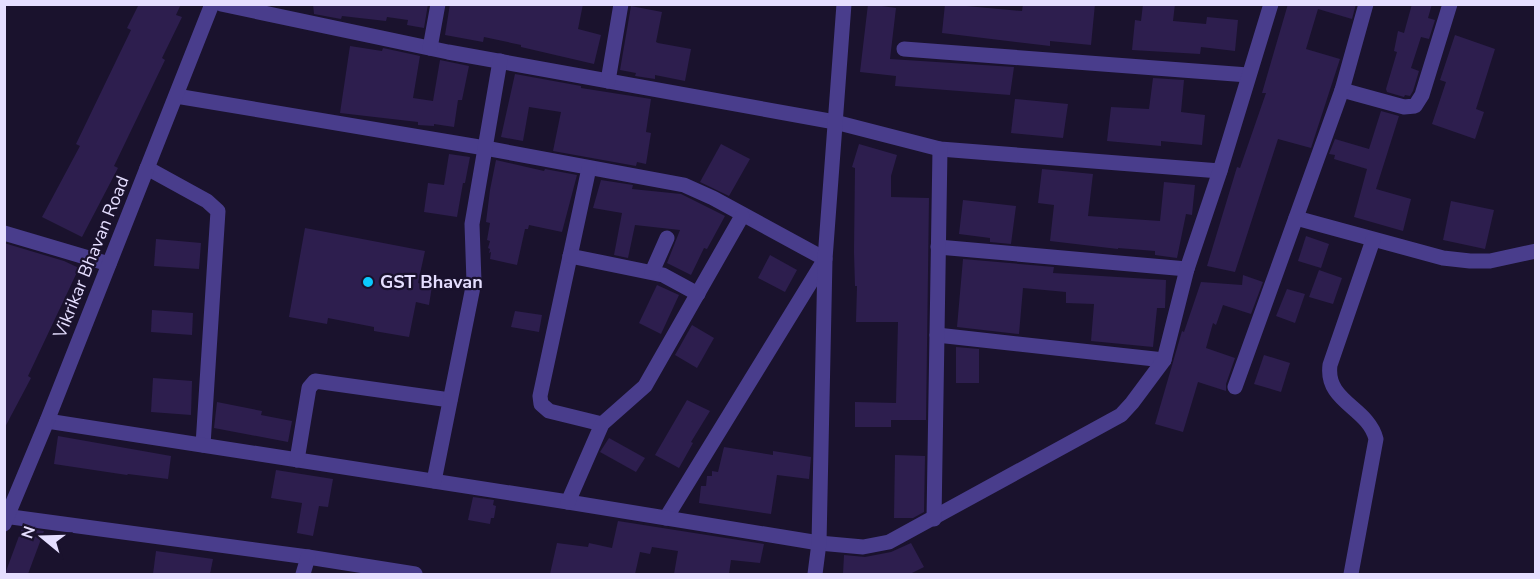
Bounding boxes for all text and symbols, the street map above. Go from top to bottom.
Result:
street label: Vikrikar Bhavan Road [47,172,135,343]
place label: GST Bhavan [380,270,483,294]
marker: GST Bhavan [361,275,375,289]
north arrow [12,507,72,567]
text: N [16,523,41,542]

